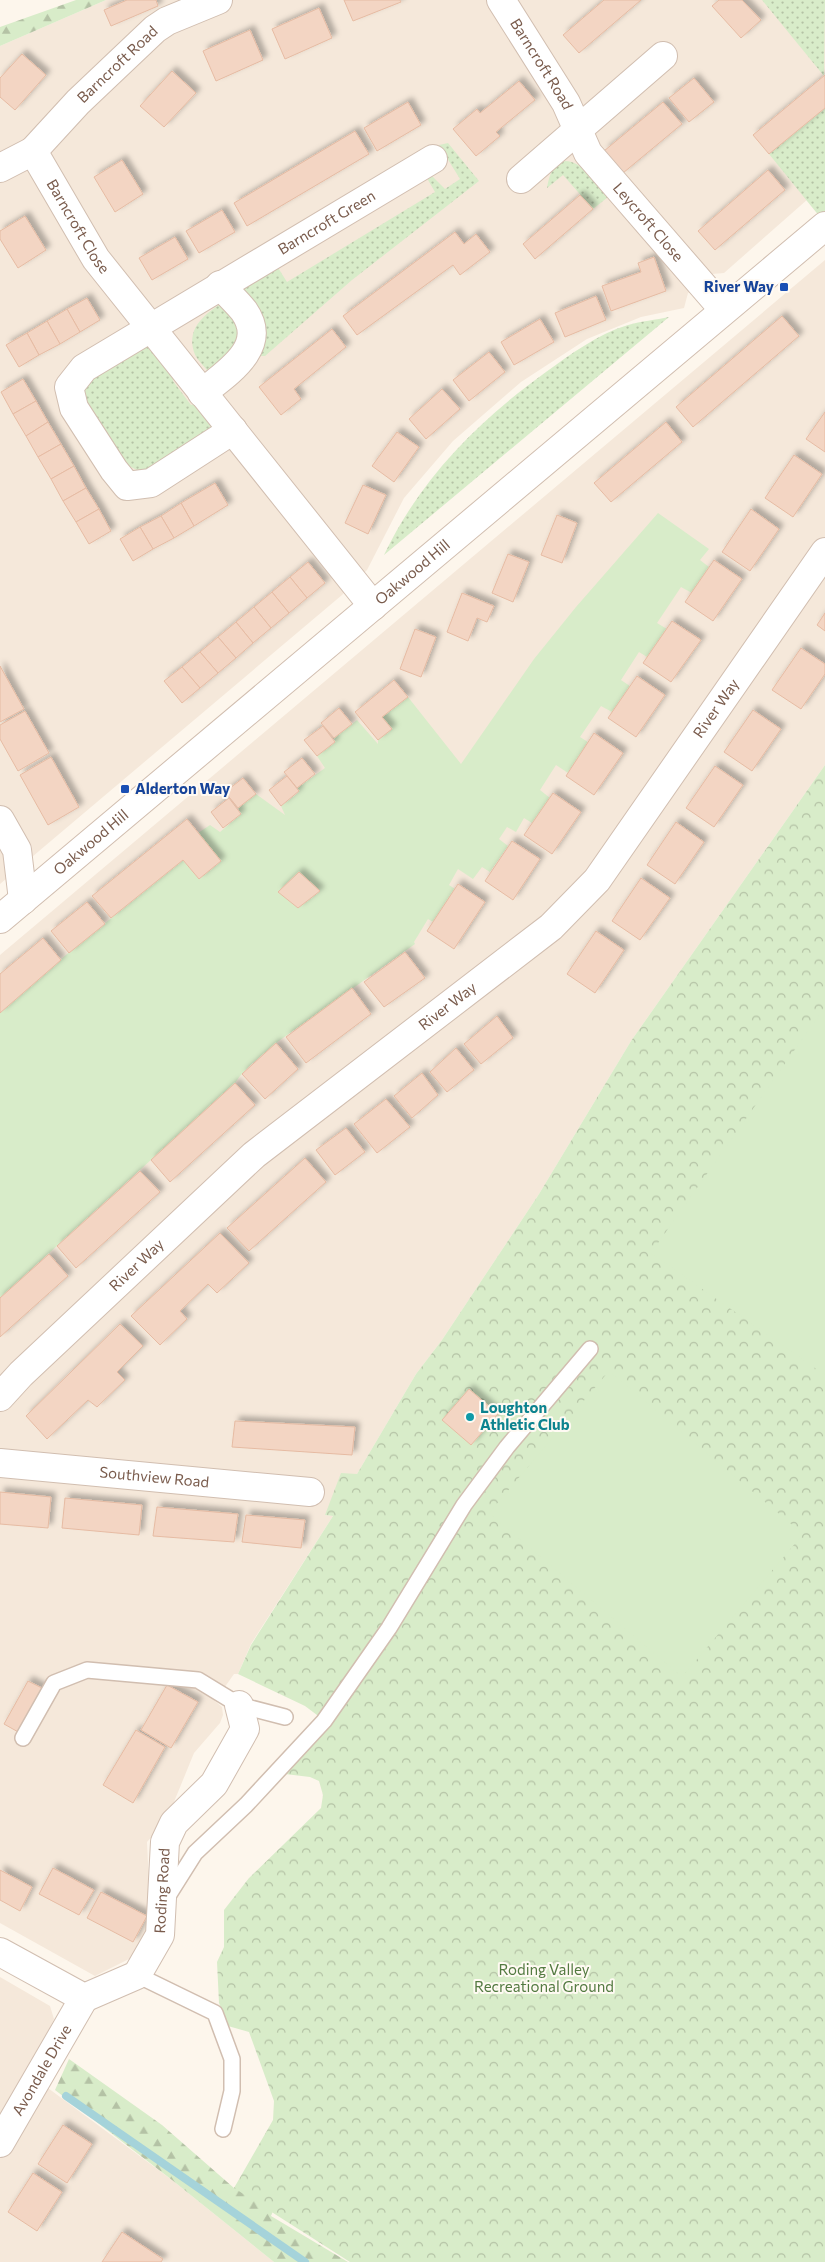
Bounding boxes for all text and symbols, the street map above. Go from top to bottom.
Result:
street label: Barncroft Road [507,15,578,112]
street label: Barncroft Road [73,21,161,106]
street label: Barncroft Close [43,176,114,277]
street label: Leycroft Close [610,178,688,265]
street label: Barncroft Green [274,186,378,258]
place label: River Way [704,277,775,295]
marker: River Way [778,281,790,293]
street label: Oakwood Hill [371,535,453,608]
street label: River Way [689,675,742,741]
place label: Alderton Way [135,779,231,797]
marker: Alderton Way [119,783,131,795]
street label: Oakwood Hill [49,805,132,878]
street label: River Way [415,978,480,1033]
street label: River Way [105,1234,167,1294]
place label: Loughton Athletic Club [480,1398,570,1433]
marker: Loughton Athletic Club [464,1411,476,1423]
street label: Southview Road [99,1462,210,1491]
street label: Roding Road [150,1847,173,1934]
park label: Roding Valley Recreational Ground [474,1960,614,1995]
street label: Avondale Drive [8,2021,75,2119]

